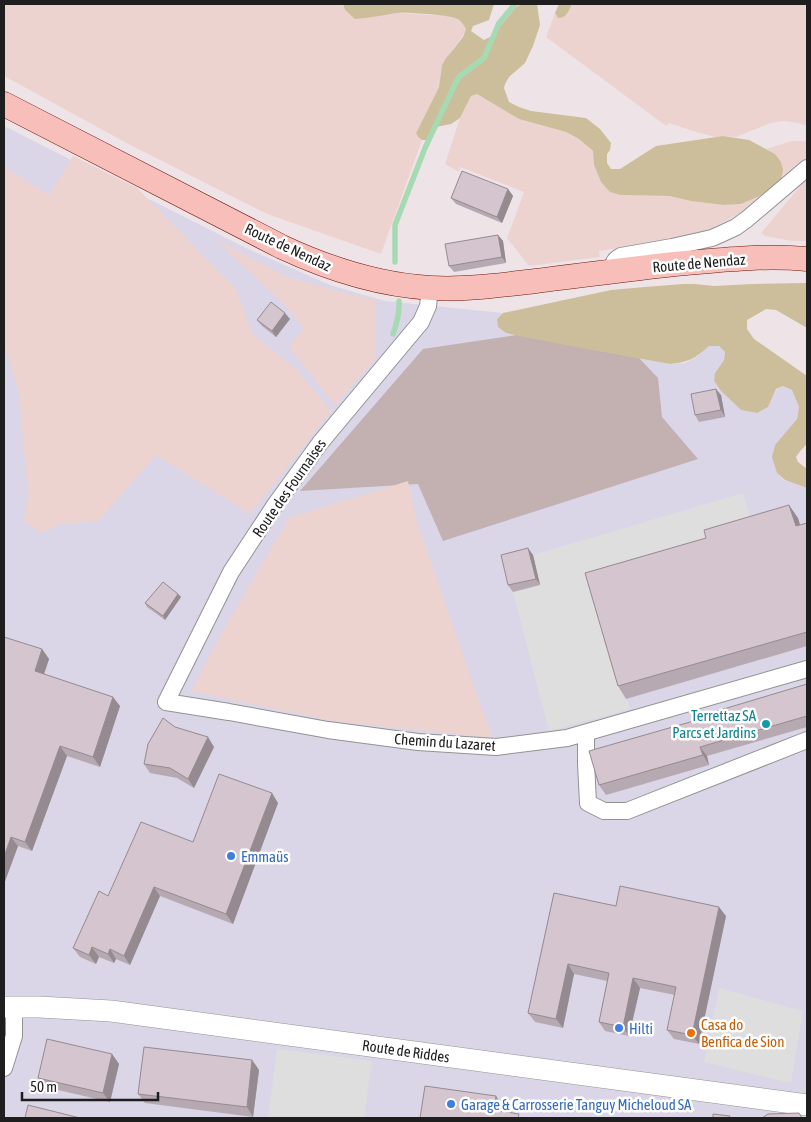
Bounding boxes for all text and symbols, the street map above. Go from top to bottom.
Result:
street label: Route de Nendaz [242,220,334,275]
street label: Route de Nendaz [652,250,747,276]
street label: Route des Fournaises [249,436,329,540]
place label: Terrettaz SA Parcs et Jardins [672,707,757,741]
marker: Terrettaz SA Parcs et Jardins [760,718,772,730]
street label: Chemin du Lazaret [394,730,496,754]
place label: Emmaüs [241,848,289,865]
marker: Emmaüs [225,850,237,862]
place label: Casa do Benfica de Sion [701,1016,784,1050]
place label: Hilti [629,1020,653,1037]
marker: Hilti [613,1022,625,1034]
marker: Casa do Benfica de Sion [685,1027,697,1039]
street label: Route de Riddes [361,1036,451,1066]
scale bar [22,1070,159,1102]
text: 50 m [30,1078,57,1095]
place label: Garage & Carrosserie Tanguy Micheloud SA [461,1096,692,1113]
marker: Garage & Carrosserie Tanguy Micheloud SA [445,1098,457,1110]

